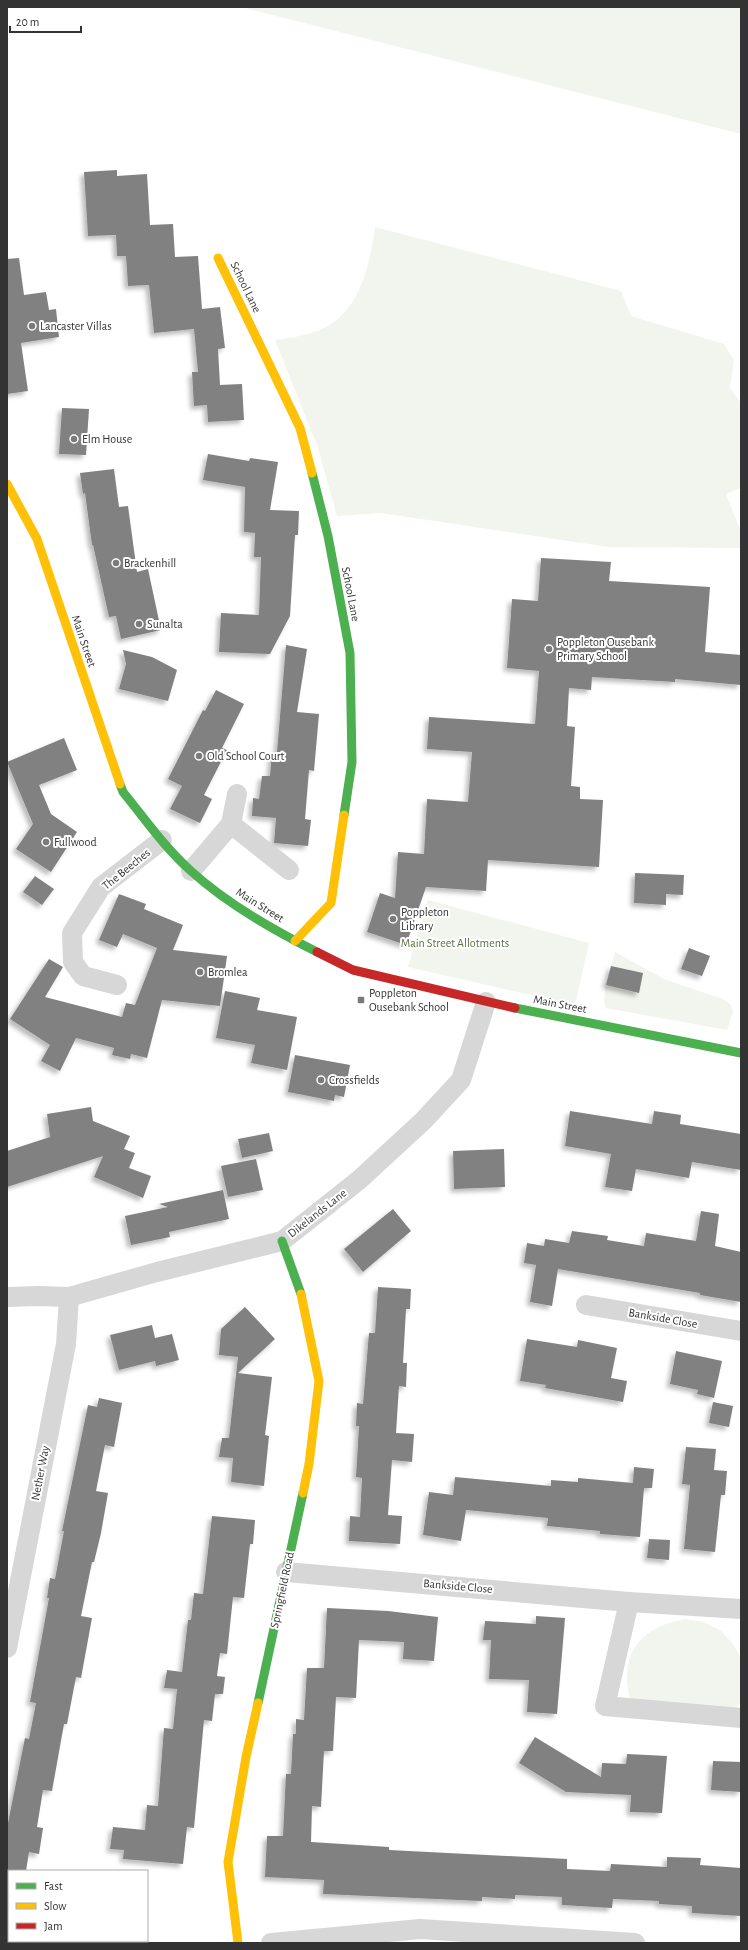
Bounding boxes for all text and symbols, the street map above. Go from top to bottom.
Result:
scale bar [10,8,81,34]
text: 20 m [16,16,39,28]
street label: School Lane [229,260,263,314]
place label: Lancaster Villas [40,320,112,332]
marker: Lancaster Villas [27,321,37,331]
place label: Elm House [82,433,132,445]
marker: Elm House [69,434,79,444]
place label: Brackenhill [124,557,176,569]
marker: Brackenhill [111,558,121,568]
street label: School Lane [340,566,362,622]
street label: Main Street [70,613,99,669]
place label: Sunalta [147,618,183,630]
marker: Sunalta [134,619,144,629]
place label: Poppleton Ousebank Primary School [557,636,654,663]
marker: Poppleton Ousebank Primary School [544,644,554,654]
place label: Old School Court [207,750,285,762]
marker: Old School Court [194,751,204,761]
place label: Fullwood [54,836,97,848]
marker: Fullwood [41,837,51,847]
street label: The Beeches [100,846,152,892]
street label: Main Street [234,886,286,925]
place label: Poppleton Library [401,906,449,933]
marker: Poppleton Library [388,914,398,924]
park label: Main Street Allotments [401,937,509,949]
place label: Bromlea [208,966,248,978]
marker: Bromlea [195,967,205,977]
place label: Poppleton Ousebank School [369,987,449,1013]
street label: Main Street [532,993,588,1015]
marker: Poppleton Ousebank School [356,995,366,1005]
place label: Crossfields [329,1074,379,1086]
marker: Crossfields [316,1075,326,1085]
street label: Dikelands Lane [285,1186,349,1240]
street label: Bankside Close [628,1306,698,1330]
street label: Nether Way [29,1445,52,1502]
street label: Springfield Road [268,1551,296,1629]
street label: Bankside Close [423,1577,493,1595]
legend [8,1870,148,1942]
text: Fast [44,1880,63,1892]
text: Slow [44,1900,66,1912]
text: Jam [44,1920,63,1932]

